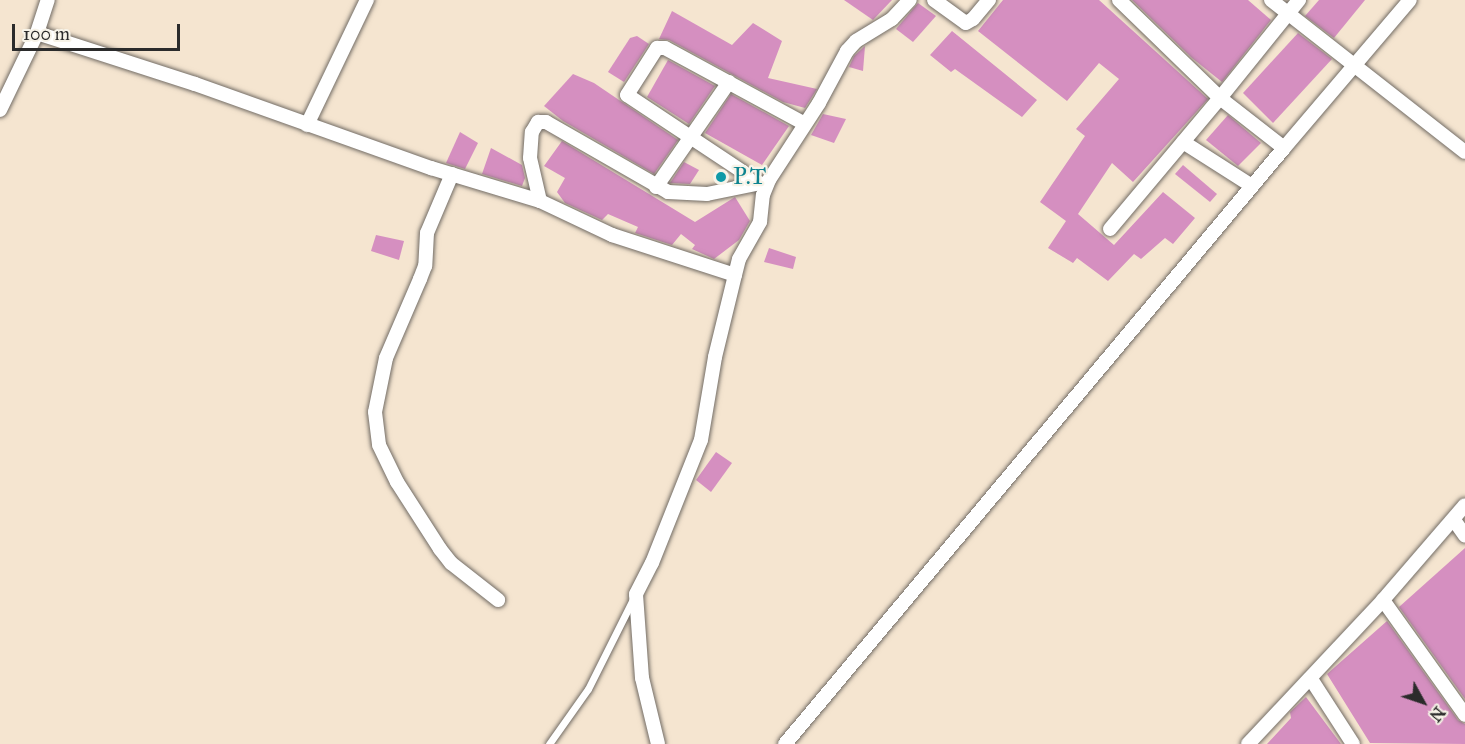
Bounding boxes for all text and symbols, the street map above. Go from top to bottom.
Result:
scale bar [15,12,183,50]
text: 100 m [23,23,70,45]
place label: P.T [733,163,766,191]
marker: P.T [714,170,728,184]
north arrow [1393,672,1453,732]
text: N [1426,703,1449,725]

